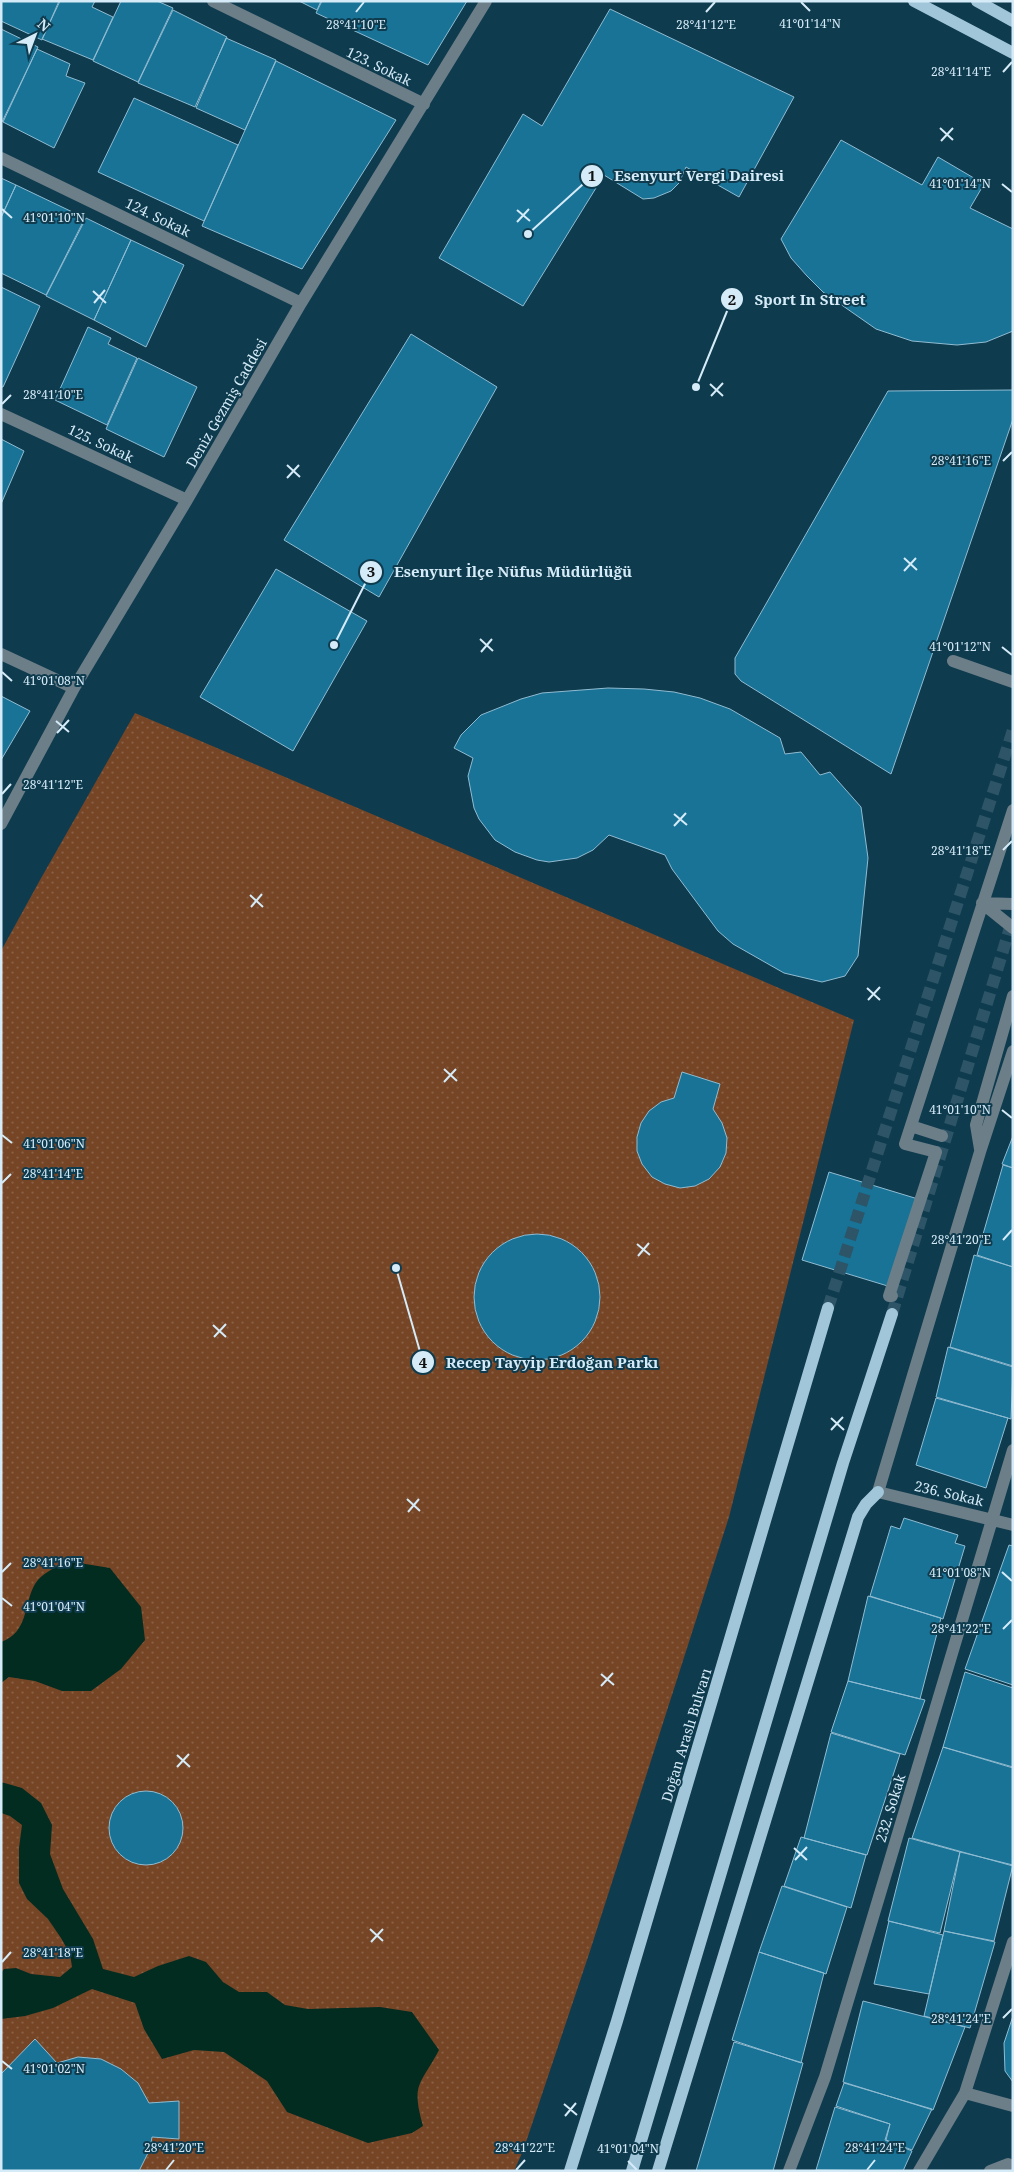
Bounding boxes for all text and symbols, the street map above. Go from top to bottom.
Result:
north arrow [10,10,60,60]
text: N [34,14,54,36]
text: 41°01'14"N [779,15,841,32]
text: 28°41'10"E [326,16,386,33]
text: 28°41'12"E [676,16,736,33]
street label: 123. Sokak [343,42,416,90]
text: 28°41'14"E [931,63,991,80]
callout: Esenyurt Vergi Dairesi [579,161,794,191]
text: 1 [588,165,596,185]
text: Esenyurt Vergi Dairesi [614,165,785,185]
text: 41°01'14"N [929,175,991,192]
street label: 124. Sokak [122,193,195,241]
text: 41°01'10"N [23,209,85,226]
callout: Sport In Street [720,284,876,314]
text: 2 [728,289,736,309]
text: Sport In Street [754,289,866,309]
street label: Deniz Gezmiş Caddesi [181,334,271,471]
text: 28°41'10"E [23,386,83,403]
street label: 125. Sokak [65,419,138,467]
text: 28°41'16"E [931,452,991,469]
callout: Esenyurt İlçe Nüfus Müdürlüğü [359,557,642,587]
text: 3 [367,561,375,581]
text: Esenyurt İlçe Nüfus Müdürlüğü [394,561,632,581]
text: 41°01'12"N [929,638,991,655]
text: 41°01'08"N [23,672,85,689]
text: 28°41'12"E [23,776,83,793]
text: 28°41'18"E [931,842,991,859]
text: 41°01'10"N [929,1101,991,1118]
text: 41°01'06"N [23,1135,85,1152]
text: 28°41'14"E [23,1165,83,1182]
text: 28°41'20"E [931,1231,991,1248]
callout: Recep Tayyip Erdoğan Parkı [410,1347,668,1377]
text: 4 [419,1352,428,1372]
text: Recep Tayyip Erdoğan Parkı [446,1352,659,1372]
street label: 236. Sokak [912,1476,986,1510]
text: 28°41'16"E [23,1554,83,1571]
text: 41°01'08"N [929,1564,991,1581]
text: 41°01'04"N [23,1598,85,1615]
text: 28°41'22"E [931,1620,991,1637]
street label: Doğan Araslı Bulvarı [657,1665,716,1804]
street label: 232. Sokak [871,1771,910,1845]
text: 28°41'18"E [23,1944,83,1961]
text: 28°41'24"E [931,2010,991,2027]
text: 41°01'02"N [23,2060,85,2077]
text: 28°41'20"E [144,2139,204,2156]
text: 28°41'22"E [495,2139,555,2156]
text: 28°41'24"E [845,2139,905,2156]
text: 41°01'04"N [597,2140,659,2157]

